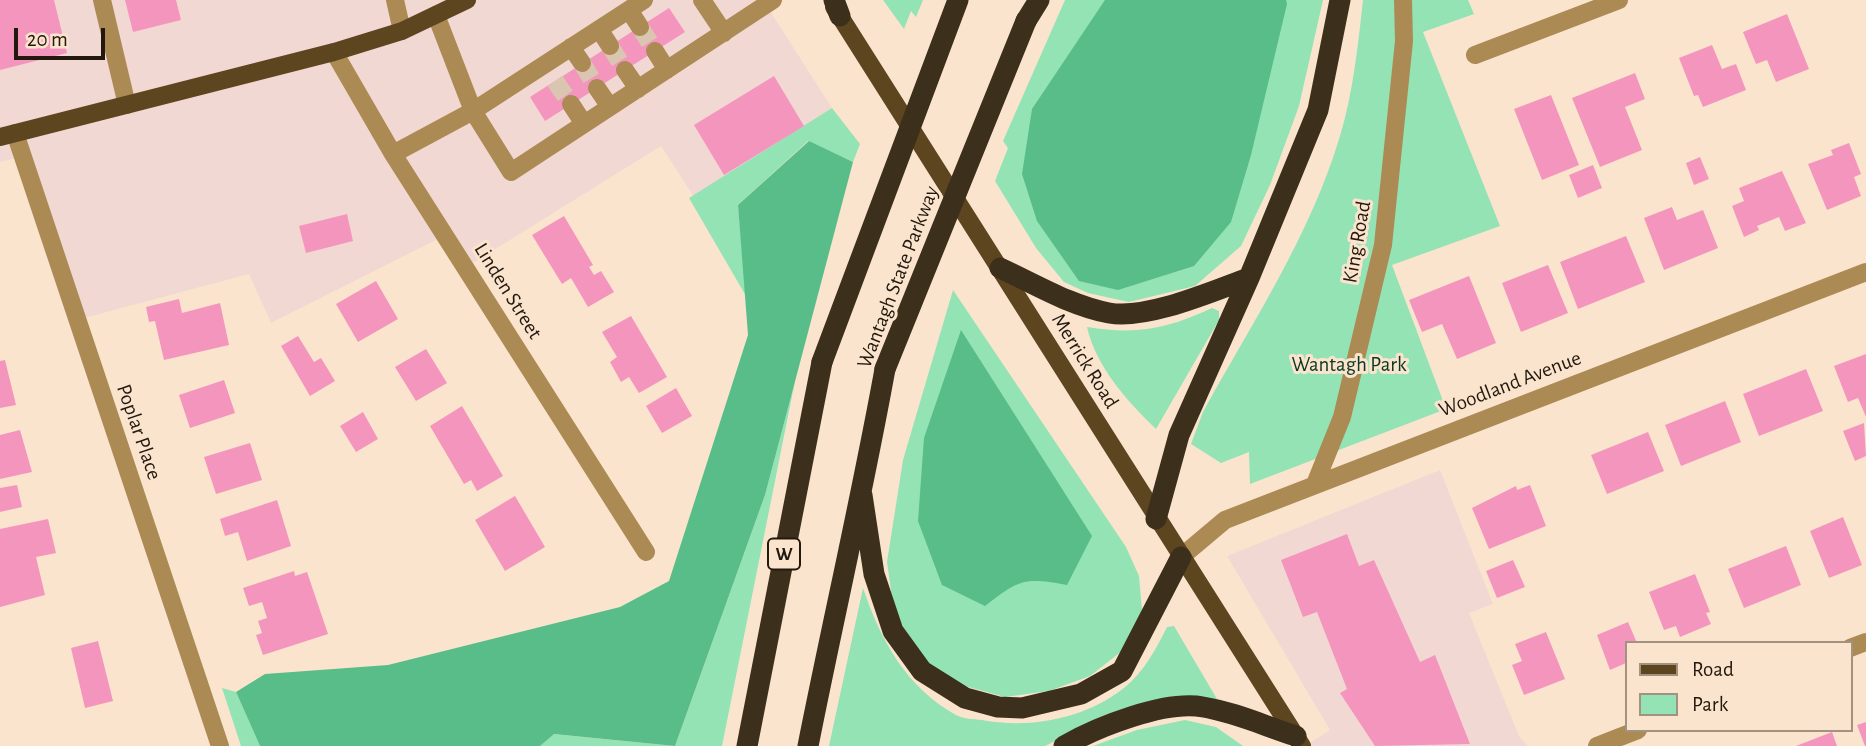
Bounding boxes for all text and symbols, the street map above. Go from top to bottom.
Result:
scale bar [18,14,108,58]
text: 20 m [27,29,68,50]
street label: Wantagh State Parkway [852,182,944,372]
street label: King Road [1337,199,1377,285]
street label: Linden Street [468,238,548,344]
street label: Merrick Road [1046,309,1124,413]
street label: Woodland Avenue [1435,345,1585,423]
park label: Wantagh Park [1291,352,1407,378]
street label: Poplar Place [111,381,167,483]
road number: W [768,538,800,569]
legend [1624,641,1852,732]
text: Road [1692,659,1734,680]
text: Park [1692,694,1728,715]

